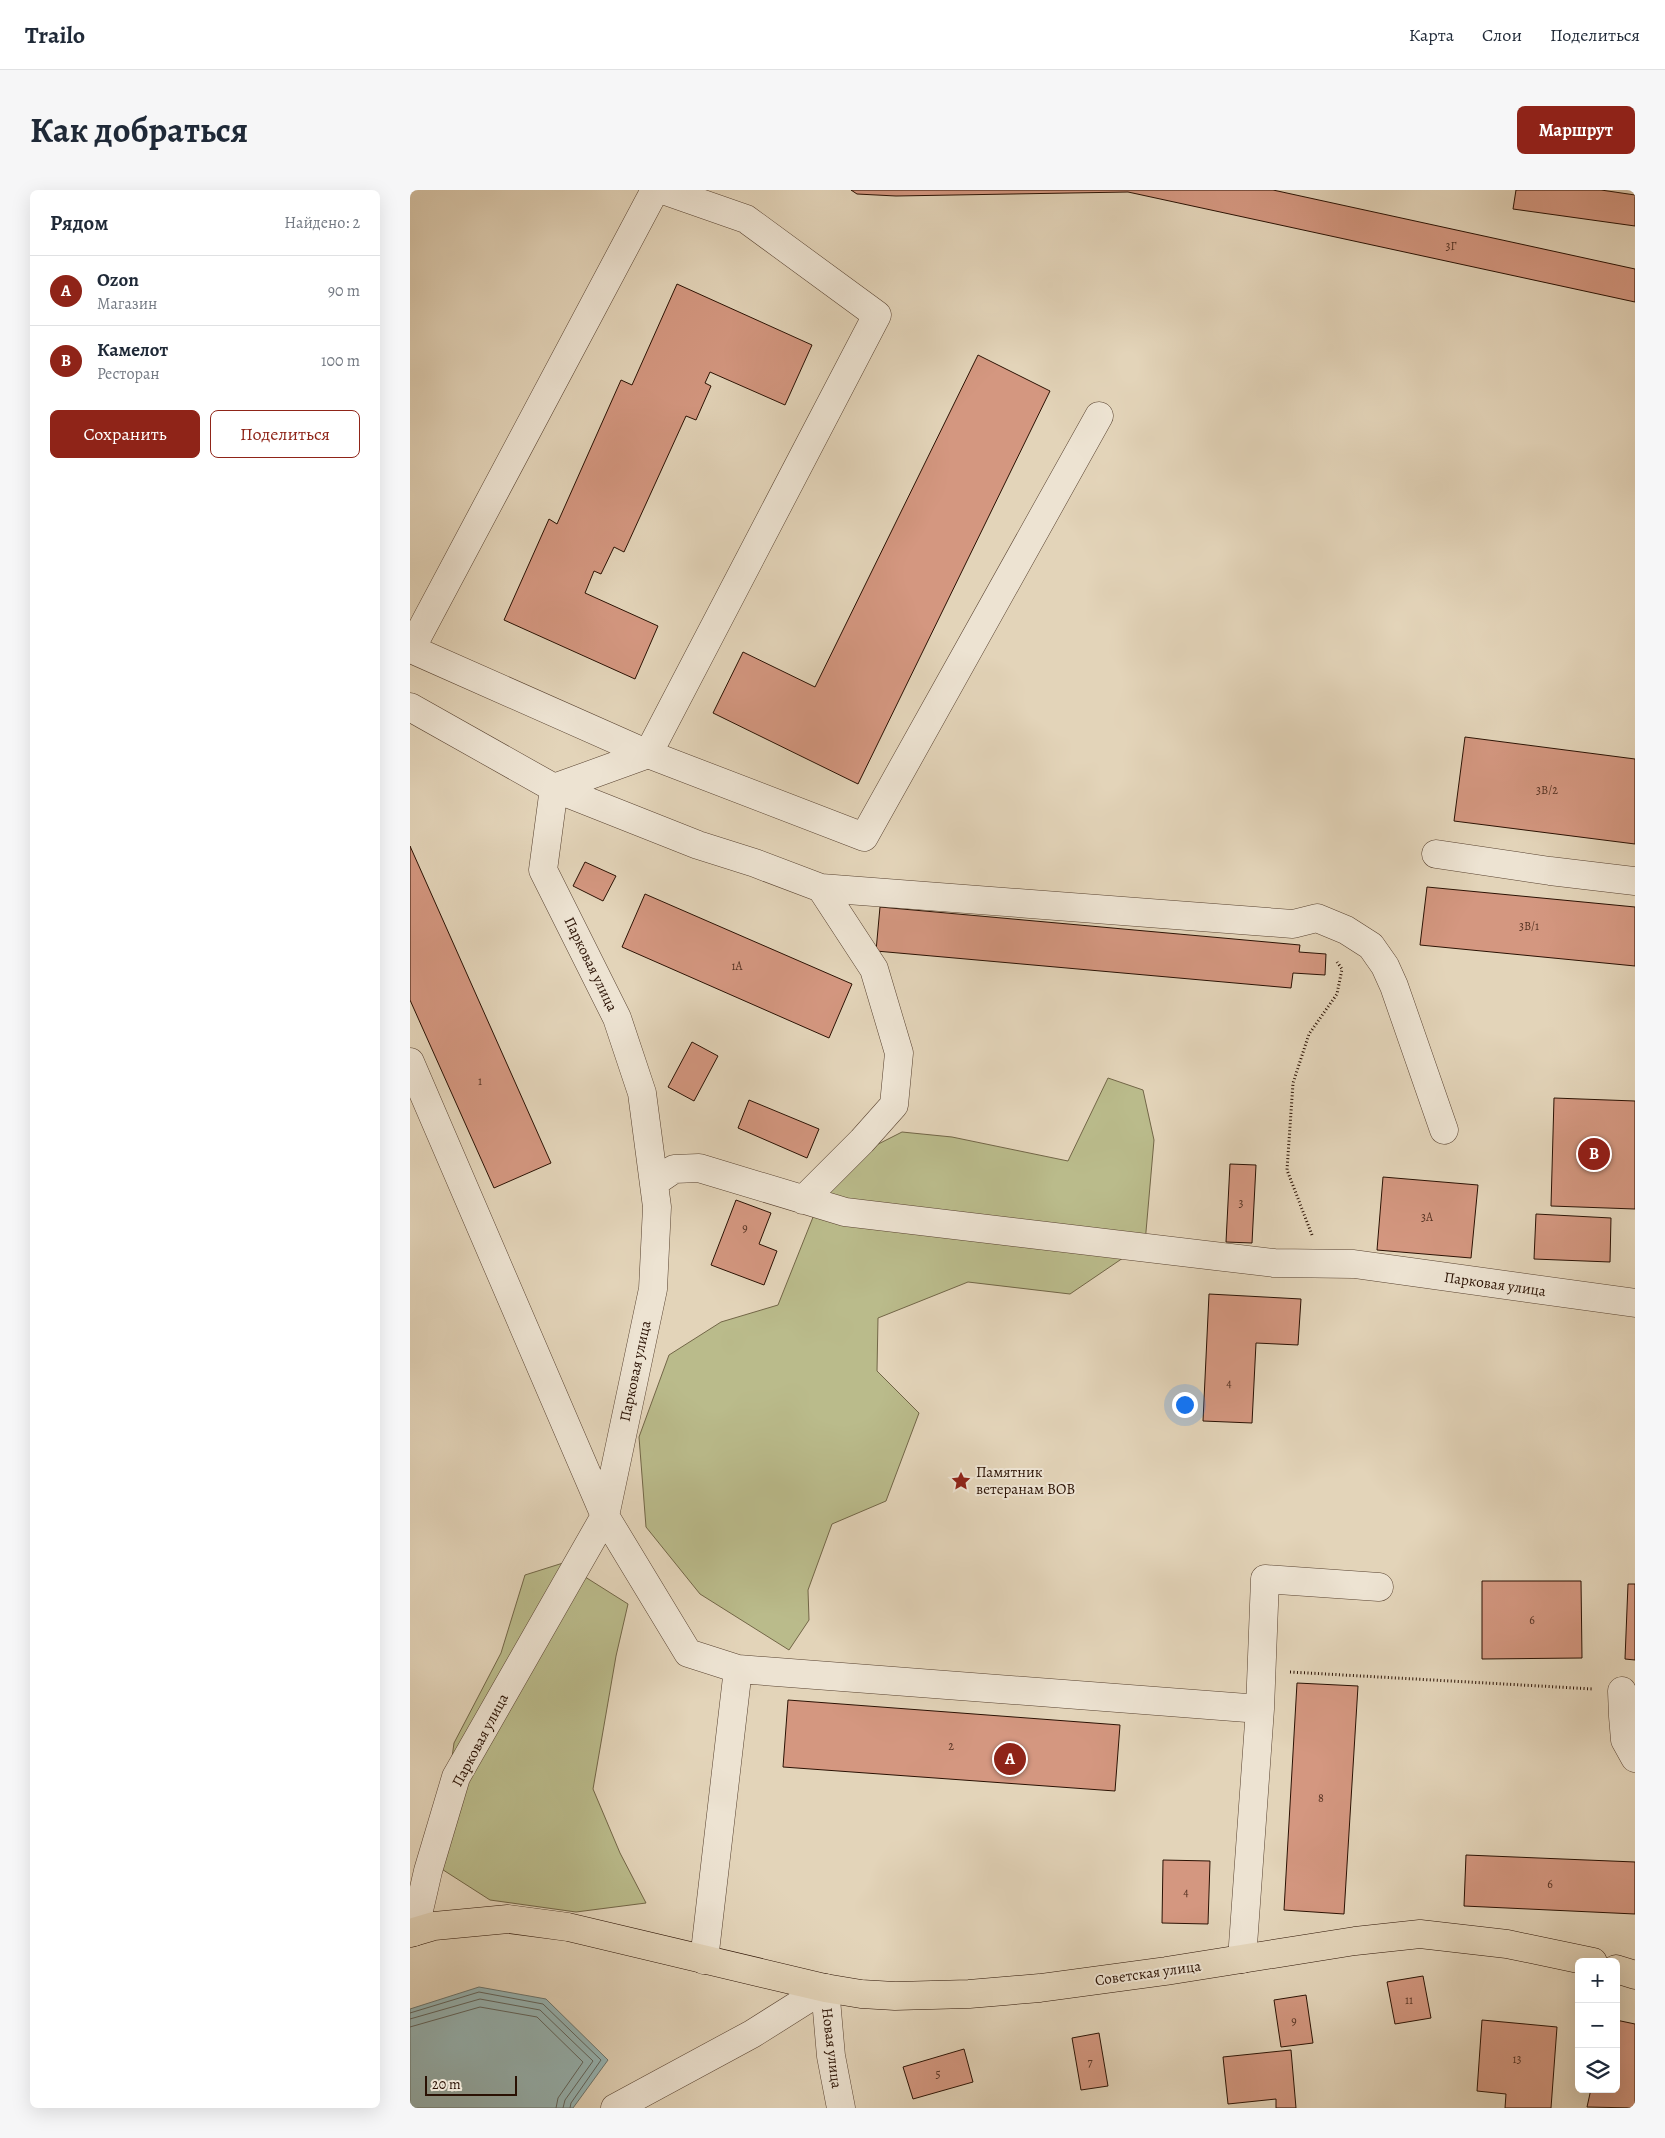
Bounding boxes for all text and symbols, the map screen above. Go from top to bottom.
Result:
text: Trailo [25,19,85,51]
text: Карта [1409,23,1454,47]
text: Слои [1482,23,1522,47]
text: Поделиться [1550,23,1640,47]
text: Как добраться [30,106,248,154]
button: Маршрут [1517,106,1635,154]
text: Рядом [50,209,108,237]
text: Найдено: 2 [284,212,360,234]
house number: 3Г [1446,238,1457,254]
text: Ozon [97,267,139,293]
text: A [61,280,71,302]
text: 90 m [328,280,360,302]
text: Магазин [97,293,157,315]
text: Камелот [97,337,168,363]
text: B [61,350,71,372]
text: 100 m [321,350,360,372]
text: Ресторан [97,363,160,385]
button: Сохранить [50,410,200,458]
button: Поделиться [210,410,360,458]
house number: 3В/2 [1536,782,1558,798]
street label: Парковая улица [559,913,623,1015]
house number: 3В/1 [1519,918,1539,934]
house number: 1А [731,958,744,974]
house number: 1 [478,1073,482,1089]
pin: B [1578,1135,1610,1173]
house number: 3 [1239,1195,1244,1211]
house number: 3А [1421,1209,1434,1225]
house number: 9 [742,1220,748,1236]
street label: Парковая улица [1443,1267,1547,1301]
street label: Парковая улица [615,1319,655,1423]
house number: 4 [1226,1375,1232,1391]
your location [1172,1392,1198,1418]
place label: Памятник ветеранам ВОВ [976,1462,1075,1499]
place icon: Памятник ветеранам ВОВ [950,1470,972,1492]
house number: 6 [1529,1612,1535,1628]
street label: Парковая улица [447,1690,513,1790]
house number: 2 [948,1738,954,1754]
pin: A [994,1740,1026,1778]
house number: 8 [1318,1790,1324,1806]
house number: 6 [1547,1876,1553,1892]
house number: 4 [1183,1884,1189,1900]
street label: Советская улица [1094,1956,1202,1990]
map controls [1575,1958,1620,2093]
button: + [1575,1958,1620,2003]
house number: 11 [1405,1992,1413,2008]
button: − [1575,2003,1620,2048]
street label: Новая улица [817,2007,847,2090]
house number: 9 [1291,2013,1297,2029]
button: layers [1575,2048,1620,2093]
house number: 13 [1512,2051,1522,2067]
house number: 7 [1087,2054,1093,2070]
house number: 5 [935,2066,941,2082]
scale bar [425,2073,518,2096]
text: 20 m [432,2075,461,2094]

